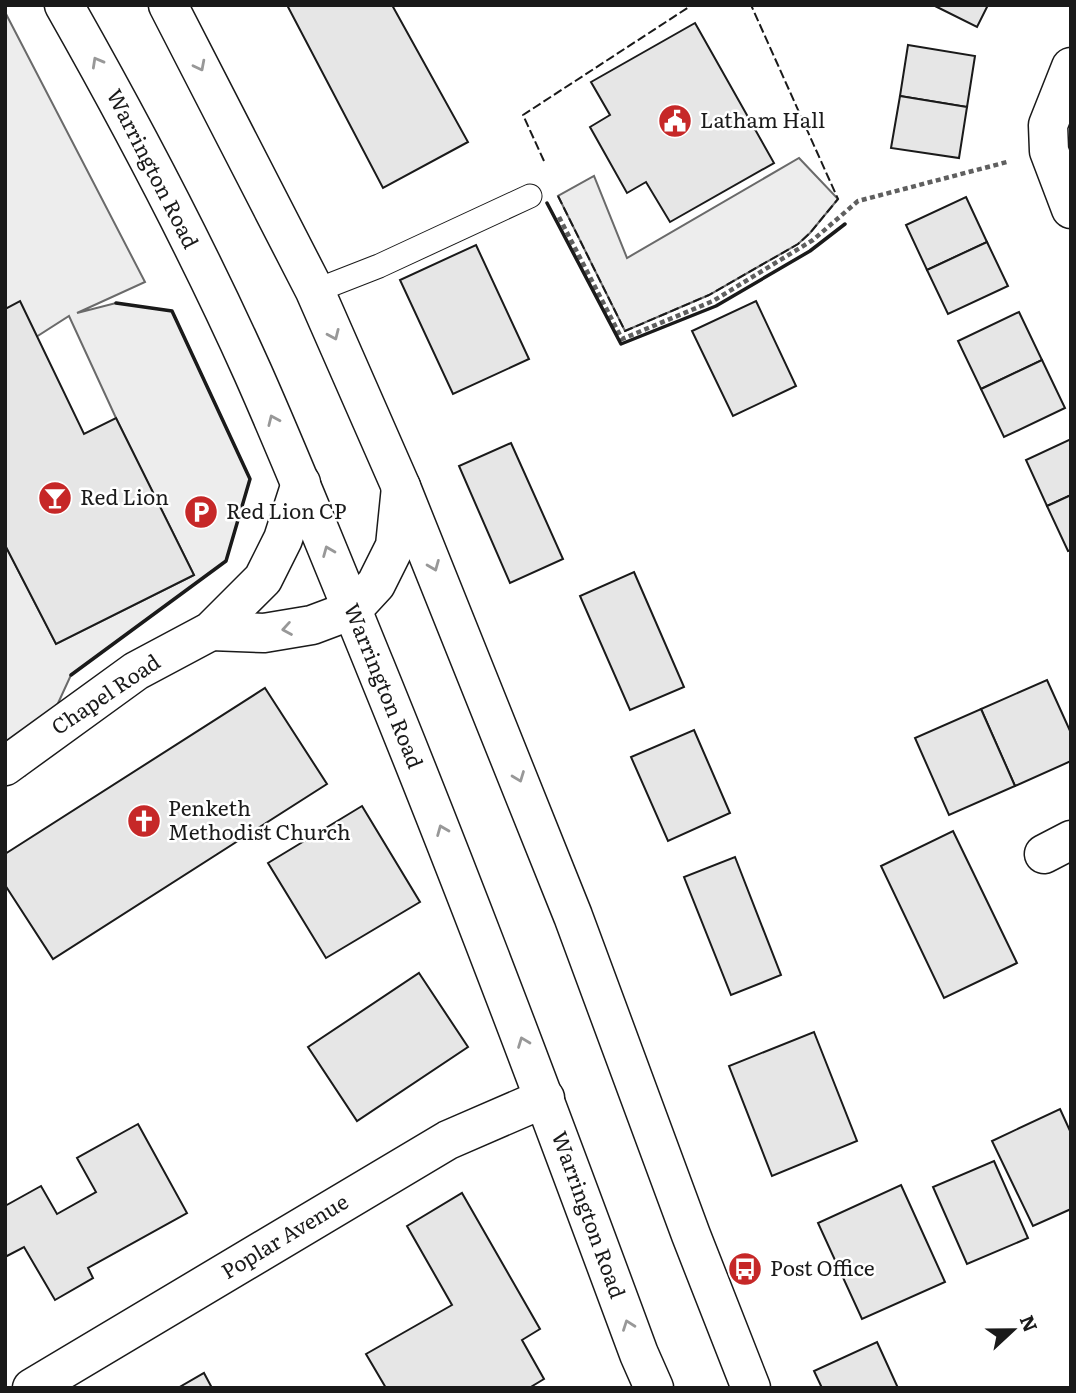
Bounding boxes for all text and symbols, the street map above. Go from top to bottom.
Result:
one-way arrow [92,57,105,70]
one-way arrow [192,58,205,71]
street label: Warrington Road [101,83,208,253]
public building icon: Latham Hall [656,102,694,140]
place label: Latham Hall [700,103,825,134]
one-way arrow [326,328,340,340]
one-way arrow [267,415,281,427]
bar icon: Red Lion [36,479,74,517]
place label: Red Lion [80,480,169,511]
parking icon: Red Lion CP [182,493,220,531]
place label: Red Lion CP [226,494,347,525]
one-way arrow [323,546,337,558]
one-way arrow [426,559,440,572]
street label: Warrington Road [338,598,433,772]
one-way arrow [281,621,293,636]
street label: Chapel Road [44,645,165,741]
one-way arrow [510,771,524,783]
place label: Penketh Methodist Church [168,791,351,846]
church icon: Penketh Methodist Church [125,802,163,840]
one-way arrow [436,825,450,837]
one-way arrow [518,1037,532,1049]
street label: Warrington Road [546,1126,635,1302]
street label: Poplar Avenue [214,1185,353,1285]
bus stop icon: Post Office [726,1250,764,1288]
place label: Post Office [770,1251,875,1282]
north arrow [978,1295,1048,1365]
text: N [1014,1311,1046,1336]
one-way arrow [622,1319,636,1331]

